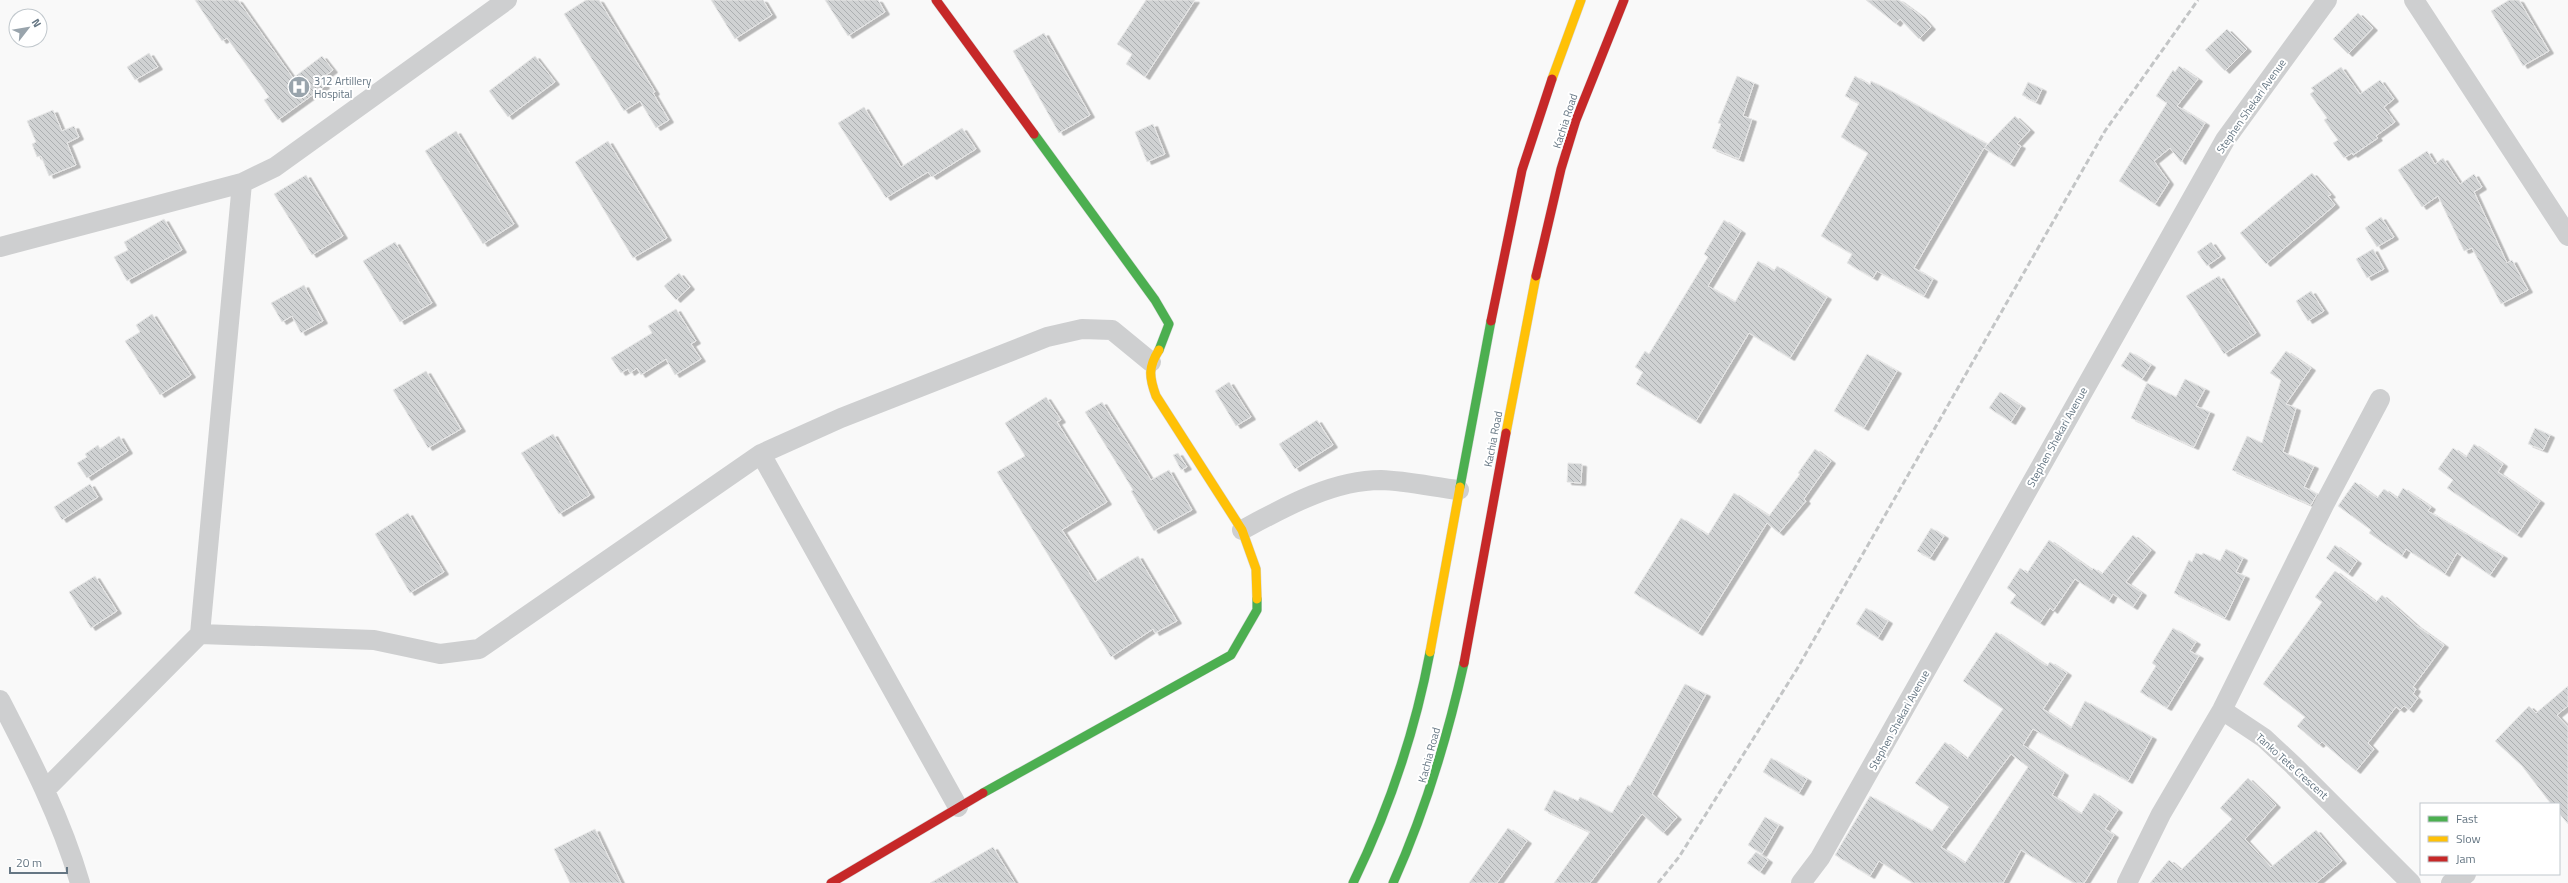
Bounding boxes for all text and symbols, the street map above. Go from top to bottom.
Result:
north arrow [8,8,48,48]
text: N [28,15,45,30]
street label: Stephen Shekari Avenue [2212,55,2290,156]
place label: 312 Artillery Hospital [314,73,372,102]
hospital icon: 312 Artillery Hospital [286,74,312,100]
street label: Kachia Road [1549,91,1581,150]
street label: Stephen Shekari Avenue [2023,384,2091,490]
street label: Kachia Road [1480,410,1506,468]
street label: Stephen Shekari Avenue [1865,667,1933,773]
street label: Kachia Road [1414,725,1444,784]
street label: Tanko Tete Crescent [2252,729,2332,803]
legend [2420,803,2560,875]
text: Fast [2456,809,2479,828]
text: Slow [2456,829,2481,848]
scale bar [10,849,67,875]
text: Jam [2456,849,2476,868]
text: 20 m [16,853,42,872]

